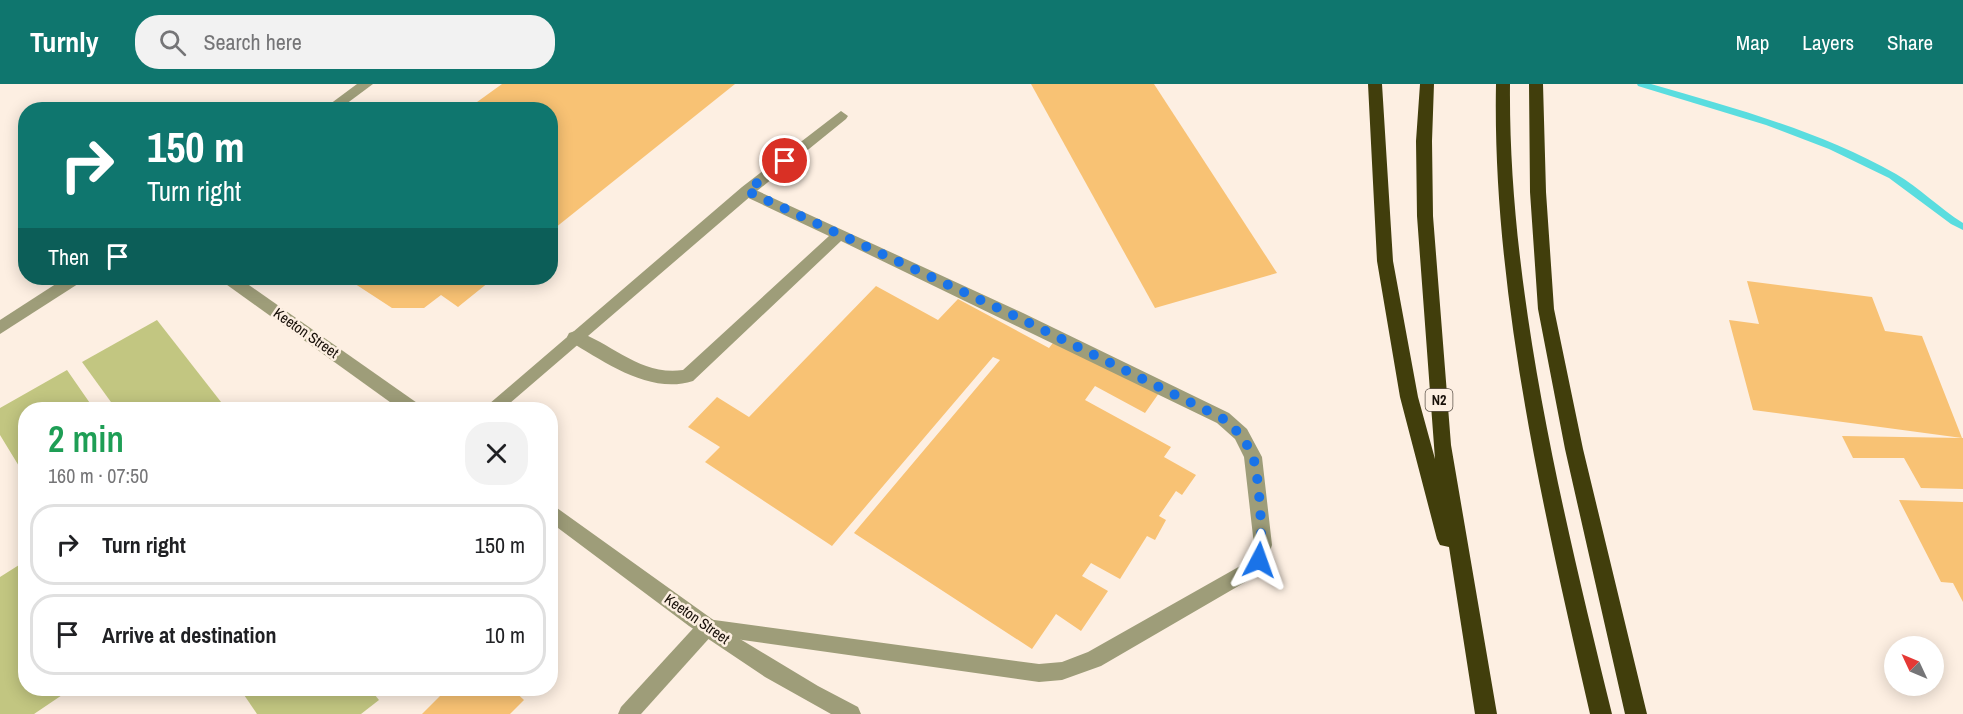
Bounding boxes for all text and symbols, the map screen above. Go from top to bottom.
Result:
search box [135,15,555,69]
text: Turnly [30,23,99,61]
icon: search [156,26,189,59]
text: Search here [204,27,302,57]
text: Map [1736,28,1769,57]
text: Layers [1802,28,1854,57]
text: Share [1887,28,1933,57]
text: 150 m [147,119,245,175]
icon: right [48,126,126,204]
pin [759,135,810,186]
icon: arrive [768,144,801,177]
text: Turn right [147,173,241,209]
icon: arrive [101,240,134,273]
text: Then [48,242,89,272]
street label: Keeton Street [269,302,344,363]
road number: N2 [1426,389,1452,411]
text: 2 min [48,415,124,463]
button: close [465,422,528,485]
text: 160 m · 07:50 [48,462,148,489]
icon: right [51,528,84,561]
position arrow [1227,528,1291,592]
text: Turn right [102,530,186,560]
text: 150 m [475,530,525,560]
street label: Keeton Street [660,588,735,649]
icon: arrive [51,618,84,651]
text: Arrive at destination [102,620,276,650]
text: 10 m [485,620,525,650]
north arrow [1884,636,1944,696]
map controls [1884,636,1944,696]

